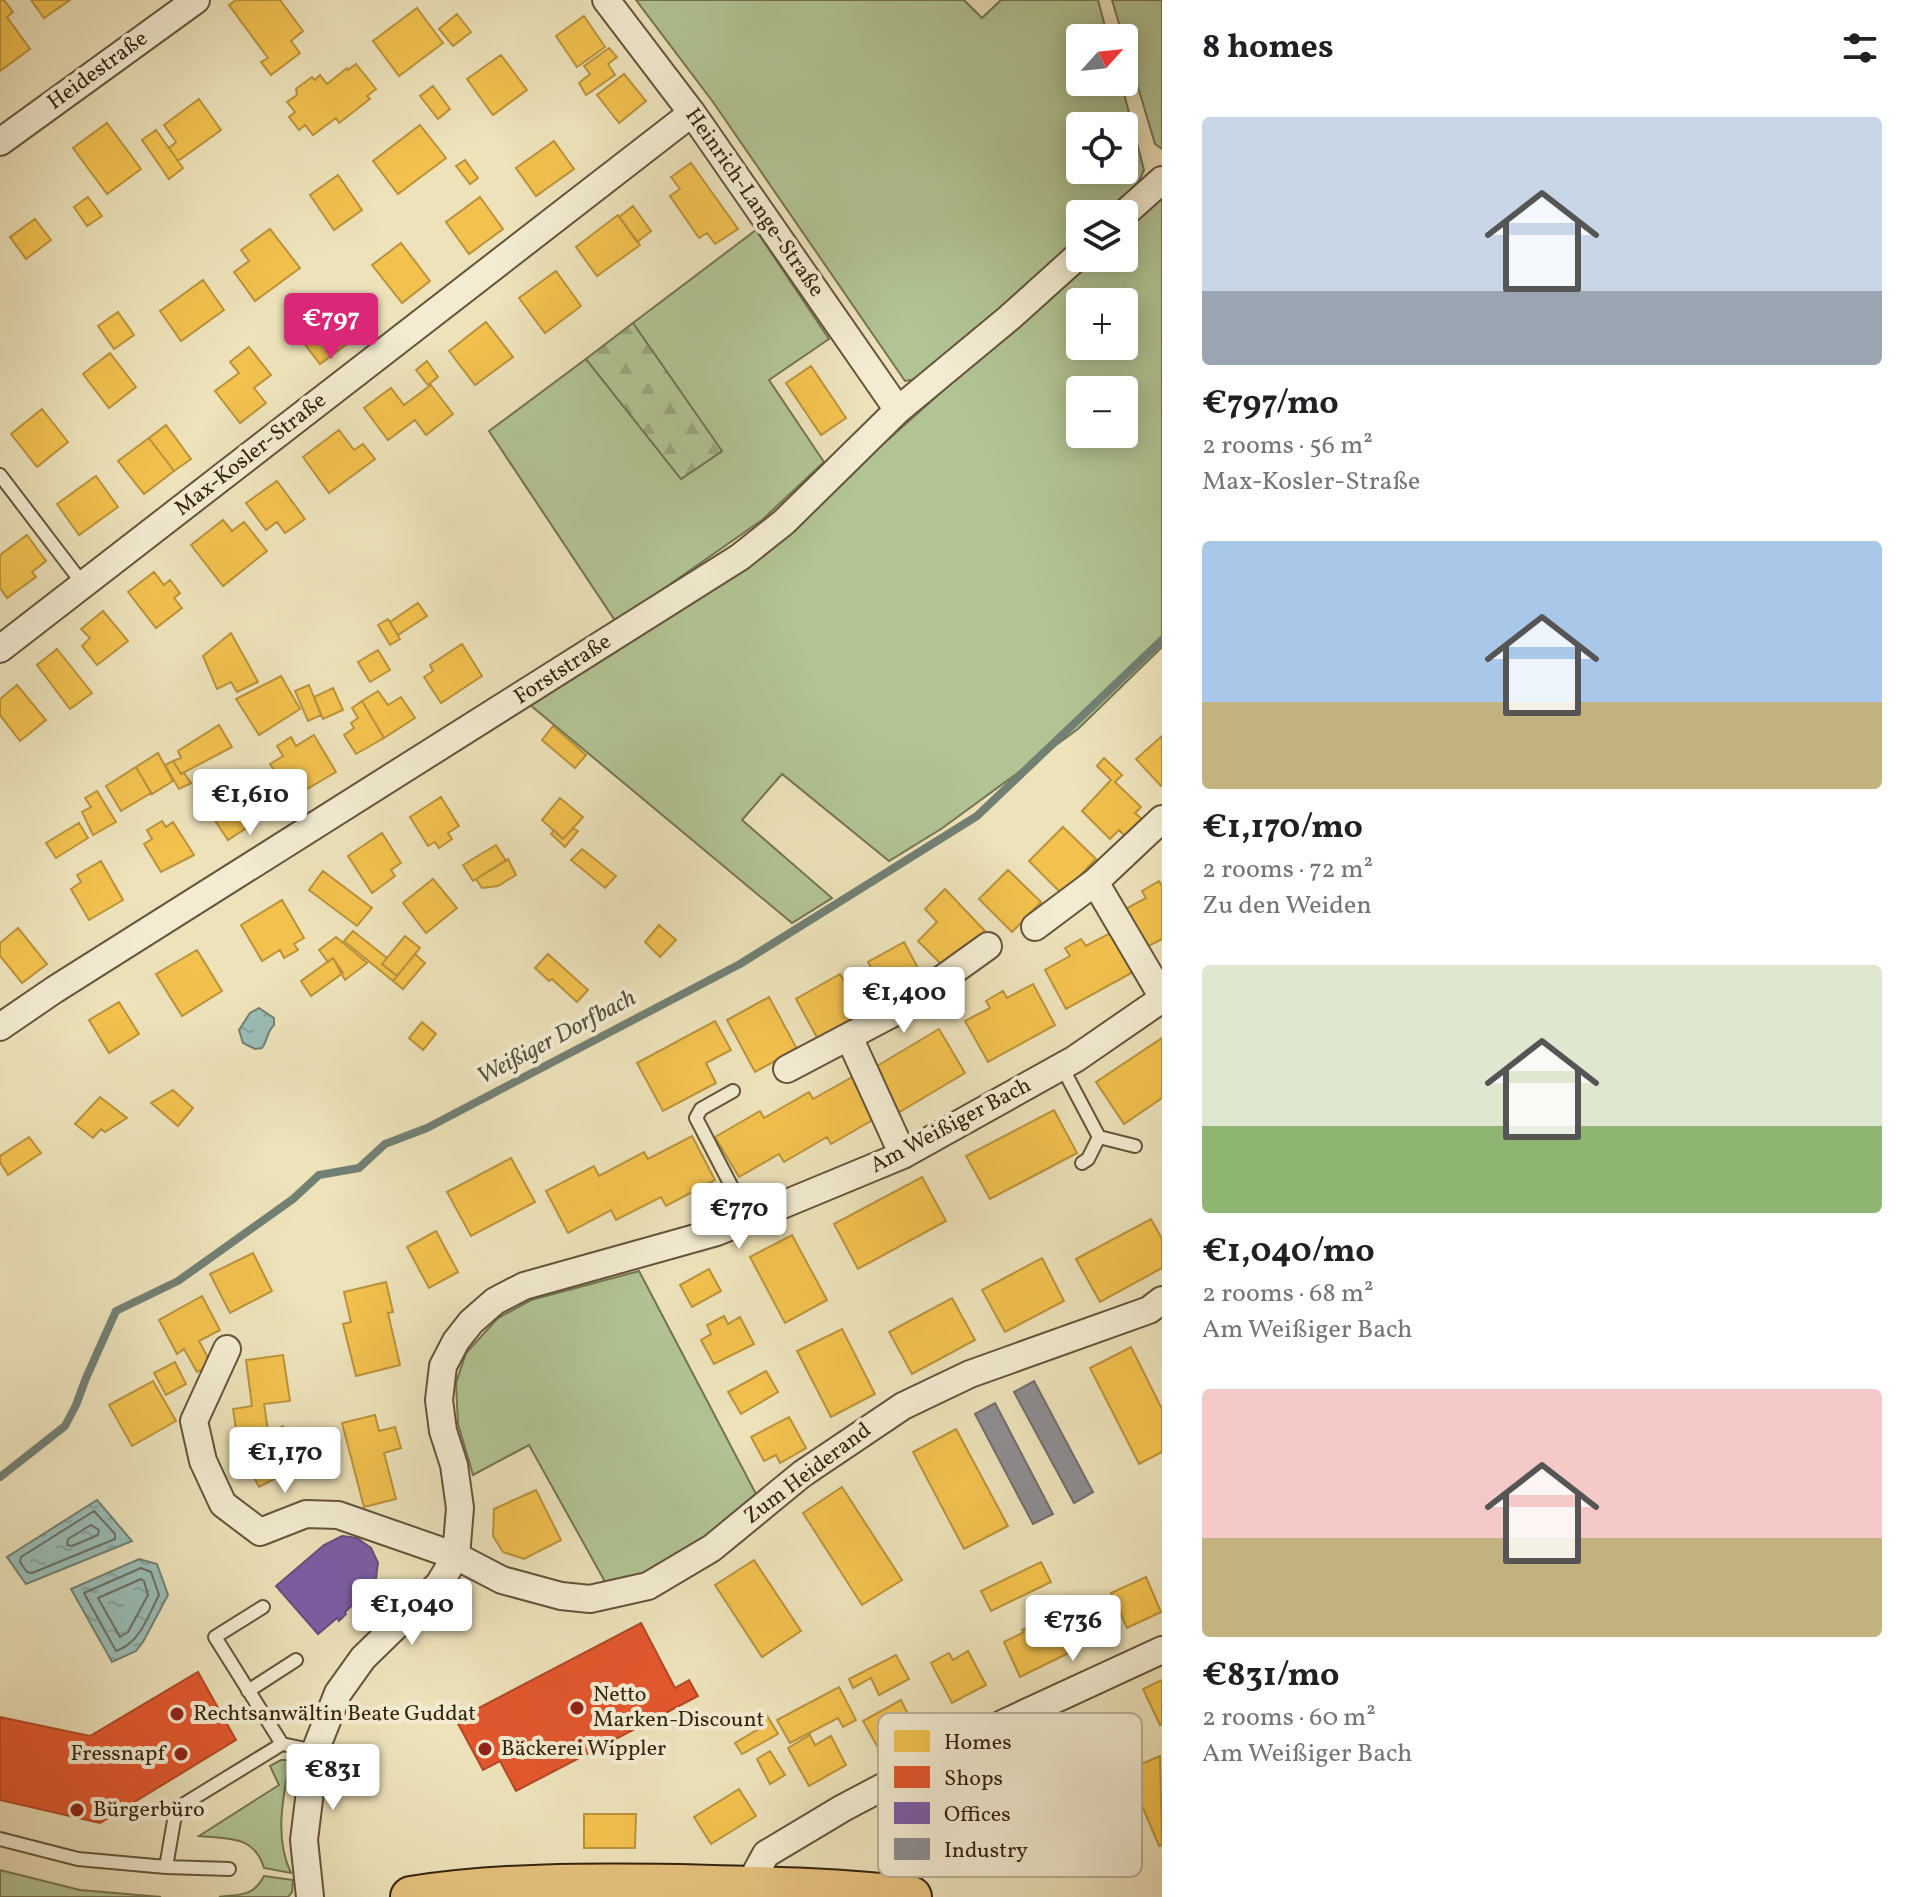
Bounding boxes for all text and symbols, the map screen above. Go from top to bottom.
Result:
street label: Heidestraße [41,24,155,118]
north arrow [1066,24,1138,96]
map controls [1066,24,1138,448]
text: 8 homes [1202,25,1334,72]
icon: filters [1838,26,1882,70]
street label: Heinrich-Lange-Straße [677,102,831,304]
button: locate [1066,112,1138,184]
icon: home [1470,169,1614,313]
button: layers [1066,200,1138,272]
button: + [1066,288,1138,360]
pin: €797 [284,293,378,361]
text: €797 [302,301,360,337]
button: − [1066,376,1138,448]
text: €797/mo [1202,381,1339,428]
street label: Max-Kosler-Straße [169,386,333,524]
text: 2 rooms · 56 m² [1202,428,1373,464]
text: Max-Kosler-Straße [1202,464,1420,500]
icon: home [1470,593,1614,737]
street label: Forststraße [508,627,618,713]
pin: €1,610 [185,769,315,837]
text: €1,610 [211,777,289,813]
text: €1,170/mo [1202,805,1363,852]
text: 2 rooms · 72 m² [1202,852,1373,888]
text: Zu den Weiden [1202,888,1372,924]
pin: €1,400 [839,967,969,1035]
text: €1,400 [862,975,946,1011]
water label: Weißiger Dorfbach [472,982,643,1094]
icon: home [1470,1017,1614,1161]
street label: Am Weißiger Bach [865,1070,1037,1182]
pin: €770 [692,1183,786,1251]
text: €770 [709,1191,769,1227]
text: €1,040/mo [1202,1229,1375,1276]
text: 2 rooms · 68 m² [1202,1276,1374,1312]
text: Am Weißiger Bach [1202,1312,1413,1348]
street label: Zum Heiderand [738,1416,878,1532]
pin: €1,170 [220,1427,350,1495]
text: €1,170 [247,1435,323,1471]
icon: home [1470,1441,1614,1585]
pin: €1,040 [347,1579,477,1647]
text: €1,040 [370,1587,454,1623]
pin: €736 [1026,1595,1120,1663]
text: €736 [1044,1603,1102,1639]
text: €831/mo [1202,1653,1339,1700]
place label: Netto Marken-Discount [593,1680,765,1736]
place label: Rechtsanwältin Beate Guddat [193,1699,476,1730]
marker: Netto Marken-Discount [568,1699,586,1717]
text: 2 rooms · 60 m² [1202,1700,1376,1736]
marker: Rechtsanwältin Beate Guddat [168,1705,186,1723]
legend [878,1713,1142,1877]
text: Homes [944,1728,1012,1759]
place label: Bäckerei Wippler [501,1734,666,1765]
text: Am Weißiger Bach [1202,1736,1413,1772]
place label: Fressnapf [71,1739,167,1770]
marker: Bäckerei Wippler [476,1740,494,1758]
pin: €831 [286,1744,380,1812]
marker: Fressnapf [172,1745,190,1763]
text: €831 [304,1752,362,1788]
text: Shops [944,1764,1003,1795]
place label: Bürgerbüro [93,1795,205,1826]
text: Offices [944,1800,1011,1831]
marker: Bürgerbüro [68,1801,86,1819]
text: Industry [944,1836,1028,1867]

